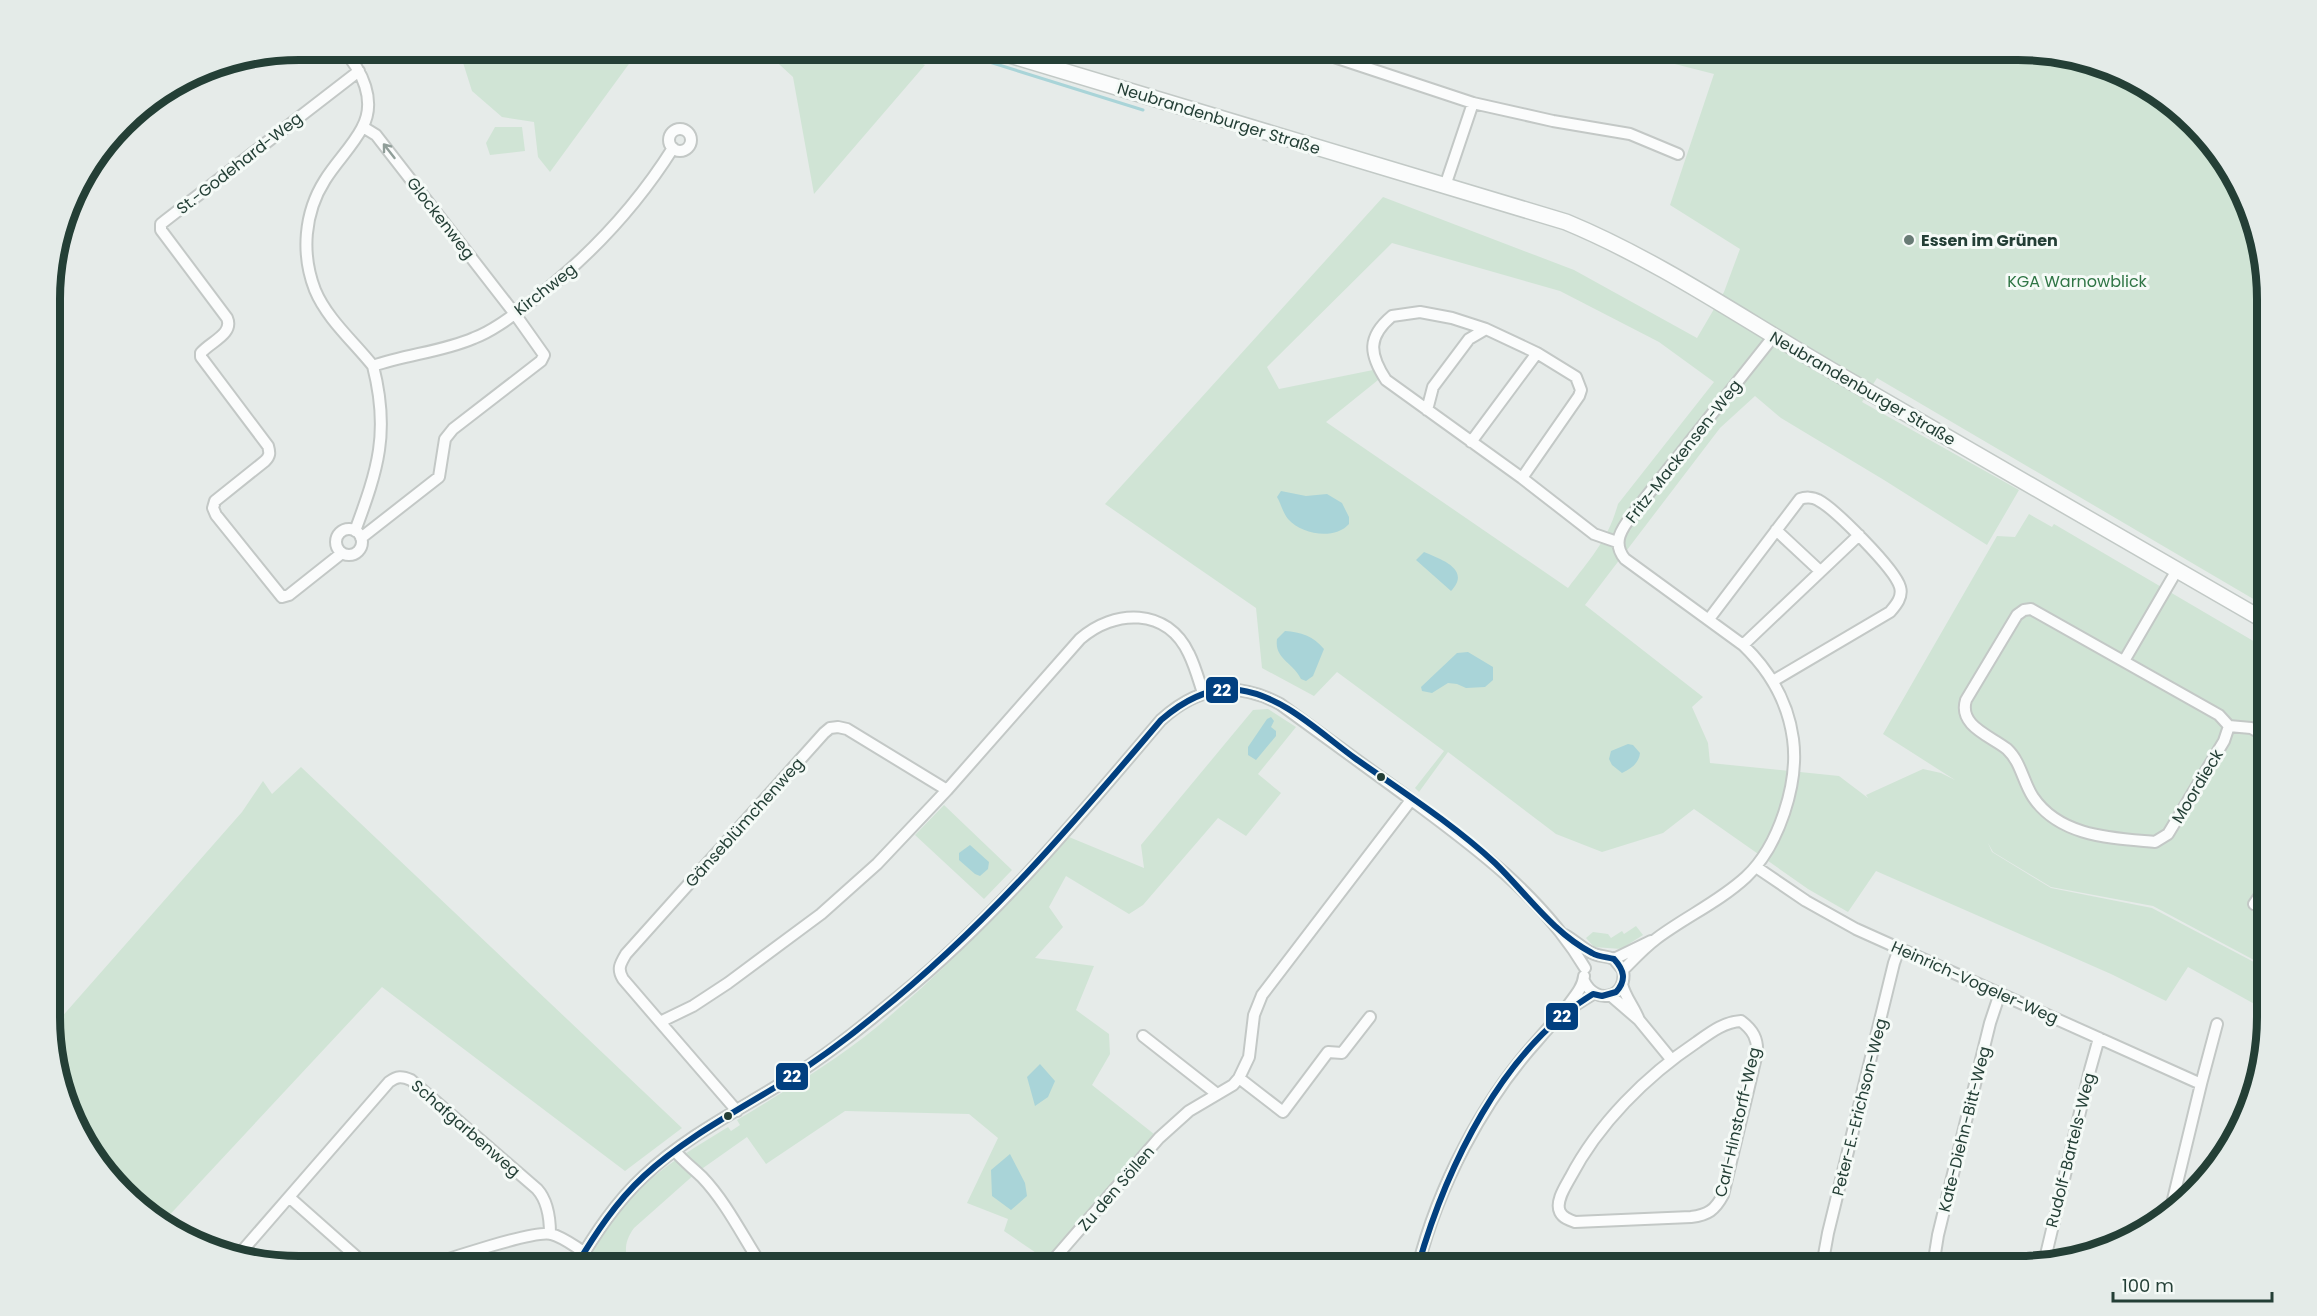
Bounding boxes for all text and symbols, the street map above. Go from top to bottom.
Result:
street label: Neubrandenburger Straße [1115,77,1323,160]
street label: St.-Godehard-Weg [172,107,307,220]
one-way arrow [383,144,396,160]
street label: Glockenweg [401,172,480,264]
place label: Essen im Grünen [1921,229,2058,252]
marker: Essen im Grünen [1902,233,1916,247]
street label: Kirchweg [509,258,581,321]
park label: KGA Warnowblick [2007,270,2148,293]
street label: Neubrandenburger Straße [1766,326,1960,451]
street label: Fritz-Mackensen-Weg [1620,375,1747,528]
line badge: 22 [1205,676,1239,704]
text: 22 [1213,679,1231,702]
street label: Moordieck [2166,744,2229,828]
street label: Gänseblümchenweg [680,753,809,892]
unlabelled marker [1375,771,1387,783]
street label: Heinrich-Vogeler-Weg [1888,935,2062,1030]
line badge: 22 [1545,1002,1579,1031]
text: 22 [1553,1005,1571,1028]
street label: Peter-E.-Erichson-Weg [1826,1016,1893,1198]
street label: Kate-Diehn-Bitt-Weg [1933,1044,1996,1214]
street label: Carl-Hinstorff-Weg [1709,1045,1766,1199]
line badge: 22 [775,1062,809,1091]
text: 22 [783,1065,801,1088]
street label: Rudolf-Bartels-Weg [2040,1070,2101,1230]
street label: Schafgarbenweg [406,1074,525,1182]
unlabelled marker [722,1110,734,1122]
street label: Zu den Söllen [1073,1141,1160,1236]
scale bar [2113,1265,2272,1303]
text: 100 m [2122,1273,2174,1298]

